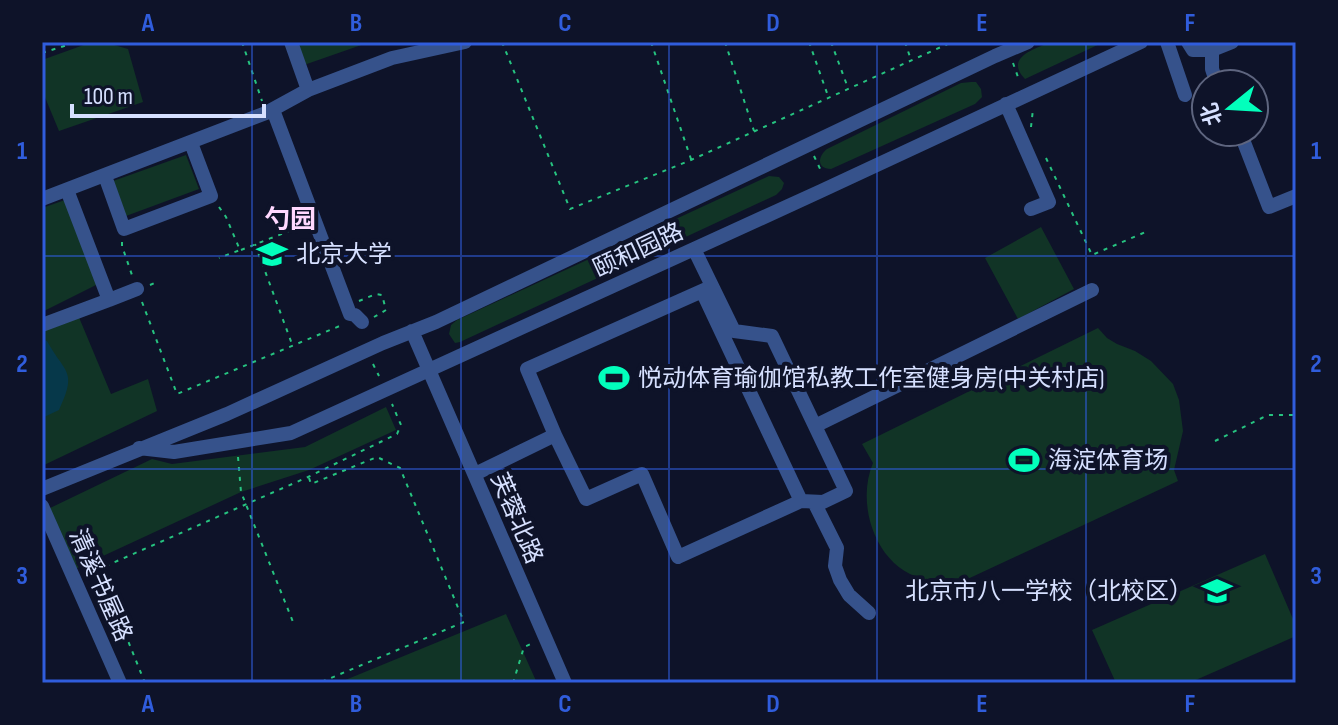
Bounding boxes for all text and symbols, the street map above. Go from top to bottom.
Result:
text: A [141,8,155,39]
text: B [350,8,362,39]
text: C [558,8,572,39]
text: D [766,8,780,39]
text: E [976,8,988,39]
text: F [1185,8,1196,39]
scale bar [72,68,264,118]
north arrow [1190,68,1270,148]
text: 100 m [84,82,133,111]
text: 北 [1196,99,1229,128]
text: 1 [17,136,27,167]
text: 1 [1311,136,1321,167]
district label: 勺园 [264,205,316,236]
street label: 颐和园路 [589,217,688,284]
school or university icon: 北京大学 [255,237,289,271]
place label: 北京大学 [296,240,392,269]
text: 2 [16,349,28,380]
text: 2 [1310,349,1322,380]
sports icon: 悦动体育瑜伽馆私教工作室健身房(中关村店) [597,361,631,395]
place label: 悦动体育瑜伽馆私教工作室健身房(中关村店) [638,364,1104,393]
sports icon: 海淀体育场 [1007,443,1041,477]
place label: 海淀体育场 [1048,446,1168,475]
street label: 芙蓉北路 [484,468,549,568]
street label: 清溪书屋路 [63,524,138,646]
text: 3 [16,561,28,592]
text: 3 [1310,561,1322,592]
school or university icon: 北京市八一学校（北校区） [1200,574,1234,608]
place label: 北京市八一学校（北校区） [905,577,1193,606]
text: A [141,689,155,720]
text: B [350,689,362,720]
text: C [558,689,572,720]
text: D [766,689,780,720]
text: E [976,689,988,720]
text: F [1185,689,1196,720]

